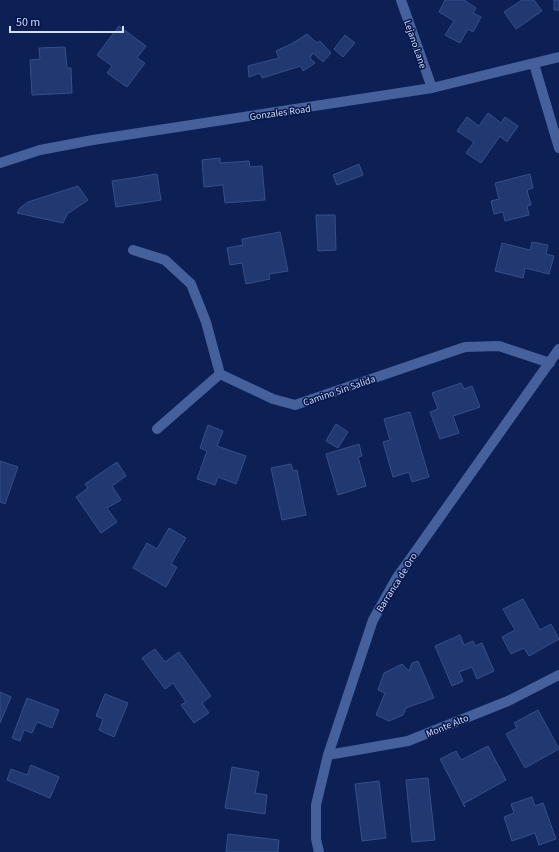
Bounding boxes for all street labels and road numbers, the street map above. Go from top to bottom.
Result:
street label: Lejano Lane [400,18,430,70]
street label: Gonzales Road [249,102,311,124]
street label: Camino Sin Salida [301,372,377,410]
street label: Barranca de Oro [373,550,421,615]
street label: Monte Alto [424,711,471,741]

